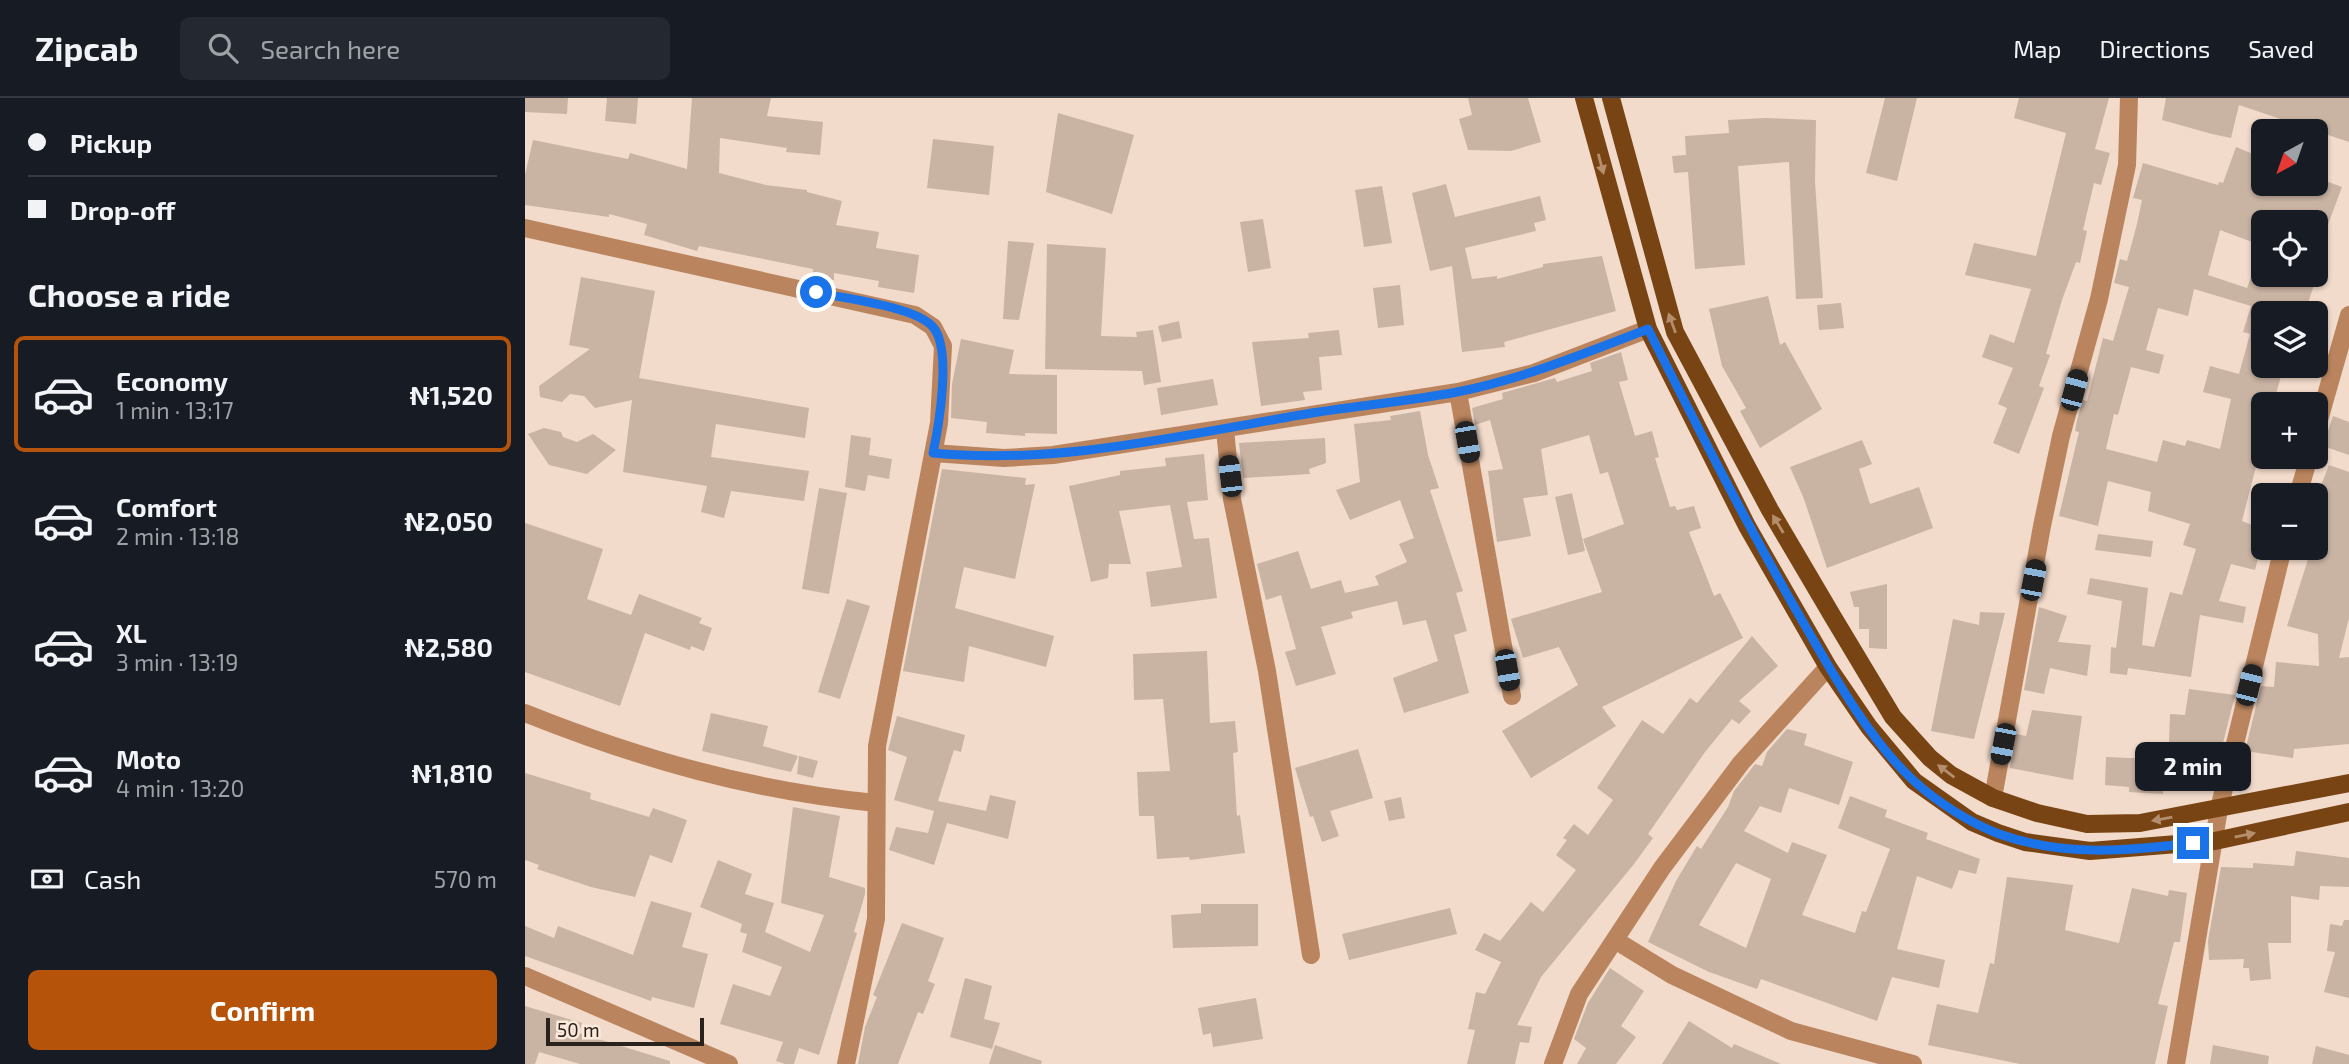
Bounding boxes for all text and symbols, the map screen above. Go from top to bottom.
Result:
search box [180,17,670,80]
text: Zipcab [35,28,138,68]
icon: search [204,29,242,67]
text: Search here [260,33,400,64]
text: Map [2013,34,2061,63]
text: Directions [2099,34,2210,63]
text: Saved [2248,34,2314,63]
north arrow [2251,119,2327,196]
map controls [2251,119,2328,560]
text: Pickup [70,127,152,158]
one-way arrow [1596,153,1607,175]
text: Drop-off [70,194,175,225]
button: locate [2251,210,2328,287]
text: Choose a ride [28,275,231,313]
route start [800,276,832,308]
button: layers [2251,301,2328,378]
one-way arrow [1666,312,1677,333]
icon: car [32,363,95,426]
text: Economy [116,365,228,396]
car [2059,367,2090,413]
text: ₦1,520 [410,379,493,410]
button: + [2251,392,2328,469]
text: 1 min · 13:17 [116,396,233,424]
car [1454,419,1481,465]
car [1218,454,1243,498]
button: − [2251,483,2328,560]
icon: car [32,489,95,552]
text: Comfort [116,491,217,522]
text: ₦2,050 [404,505,493,536]
one-way arrow [1772,514,1784,533]
text: 2 min · 13:18 [116,522,239,550]
car [2019,557,2048,603]
icon: car [32,615,95,678]
text: XL [116,617,147,648]
text: ₦2,580 [405,631,493,662]
car [1494,647,1521,693]
text: 3 min · 13:19 [116,648,239,676]
car [2234,662,2265,708]
car [1989,721,2018,767]
icon: car [32,741,95,804]
callout: 2 min [2135,742,2251,790]
text: Moto [116,743,181,774]
text: 2 min [2164,752,2222,780]
text: ₦1,810 [412,757,493,788]
one-way arrow [1937,764,1955,778]
text: 4 min · 13:20 [116,774,244,802]
one-way arrow [2151,814,2173,825]
route end [2177,827,2209,859]
one-way arrow [2234,829,2256,840]
icon: cash [28,860,66,898]
text: Cash [84,863,141,894]
text: 570 m [434,865,497,893]
button: Confirm [28,970,497,1050]
scale bar [546,1015,703,1047]
text: 50 m [557,1018,600,1041]

